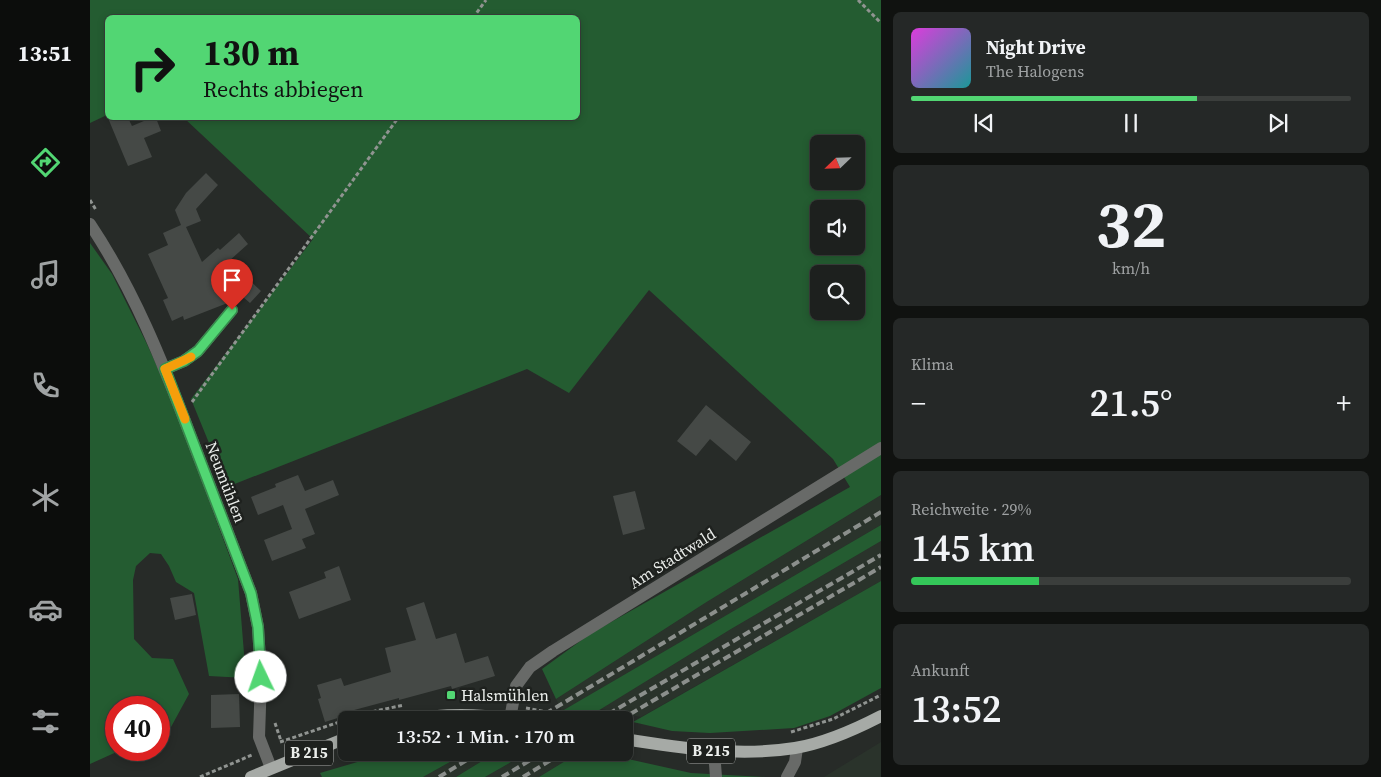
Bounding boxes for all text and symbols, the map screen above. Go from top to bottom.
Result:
text: 130 m [203,29,299,77]
text: Night Drive [986,34,1086,60]
icon: right [120,35,185,100]
text: 13:51 [18,38,72,68]
text: The Halogens [986,60,1084,82]
text: Rechts abbiegen [203,74,364,104]
icon: previous [970,109,998,137]
icon: pause [1117,109,1145,137]
icon: next [1264,109,1292,137]
north arrow [810,135,865,190]
map controls [810,135,865,320]
icon: directions [28,145,63,180]
text: 32 [1096,180,1166,269]
button: sound [810,200,865,255]
icon: music [28,257,63,292]
text: km/h [1112,257,1150,279]
pin [211,259,253,310]
button: search [810,265,865,320]
icon: arrive [218,266,246,294]
text: Klima [911,353,954,375]
icon: phone [28,368,63,403]
text: 21.5° [1089,377,1173,429]
text: − [911,384,926,422]
text: + [1336,384,1351,422]
street label: Neumühlen [201,438,252,526]
icon: climate [28,480,63,515]
text: Reichweite · 29% [911,498,1031,520]
text: 145 km [911,522,1035,574]
street label: Am Stadtwald [624,523,720,593]
icon: car [28,592,63,627]
position arrow [234,650,286,702]
text: Ankunft [911,659,969,681]
text: 13:52 [911,683,1001,735]
place label: Halsmühlen [461,684,549,706]
marker: Halsmühlen [445,689,457,701]
speed limit sign: 40 [105,696,170,761]
icon: filters [28,704,63,739]
text: 13:52 · 1 Min. · 170 m [396,723,575,749]
road number: B 215 [687,738,735,764]
road number: B 215 [285,740,333,766]

